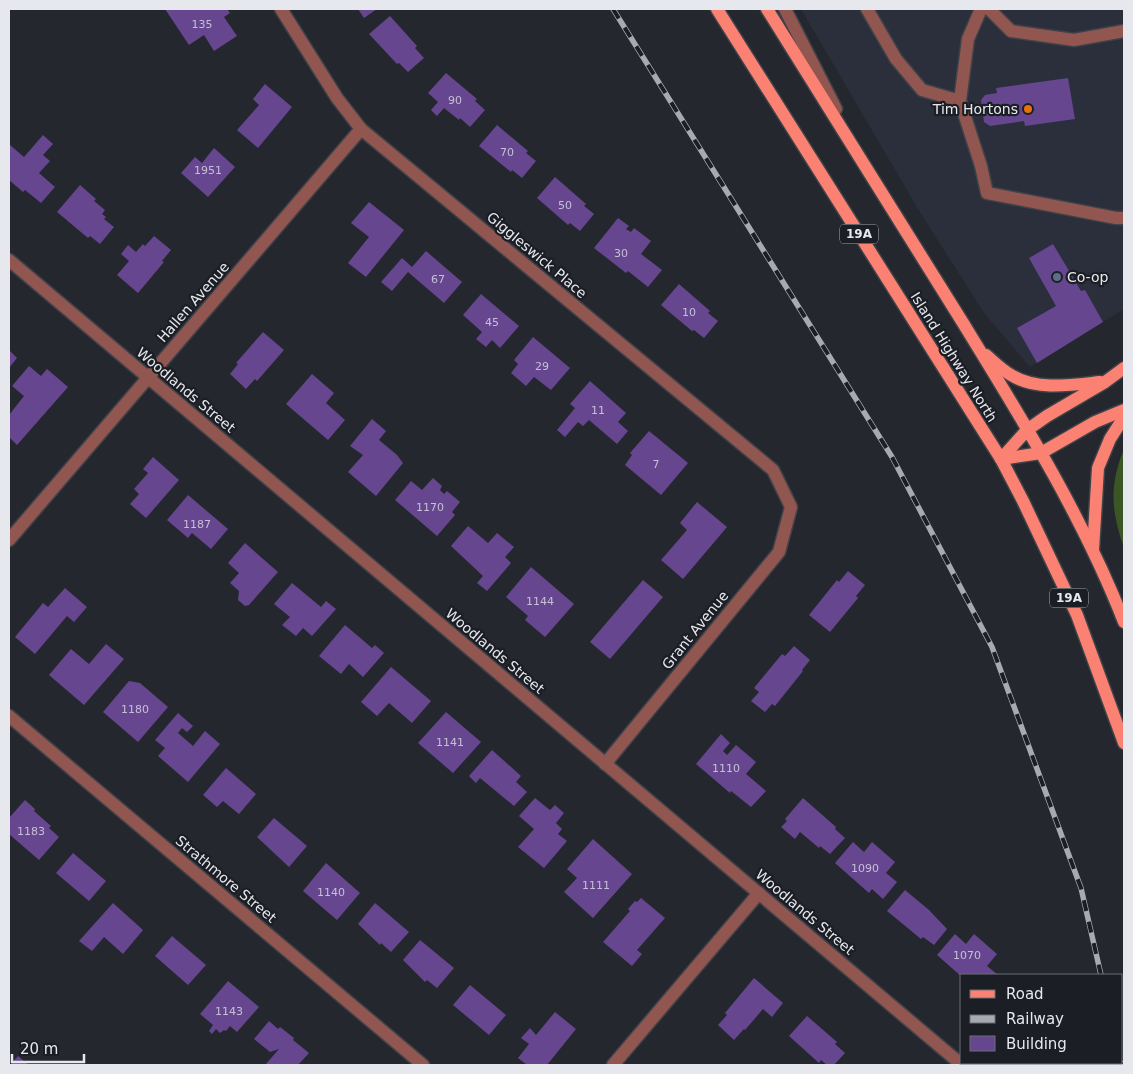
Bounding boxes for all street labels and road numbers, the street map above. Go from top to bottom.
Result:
street label: Giggleswick Place [484,209,590,301]
road number: 19A [840,224,878,243]
street label: Hallen Avenue [154,259,232,345]
street label: Island Highway North [907,289,1001,425]
street label: Woodlands Street [134,344,239,436]
street label: Grant Avenue [659,588,731,672]
road number: 19A [1050,588,1088,608]
street label: Woodlands Street [443,605,548,697]
street label: Strathmore Street [172,832,280,926]
street label: Woodlands Street [753,866,858,958]

